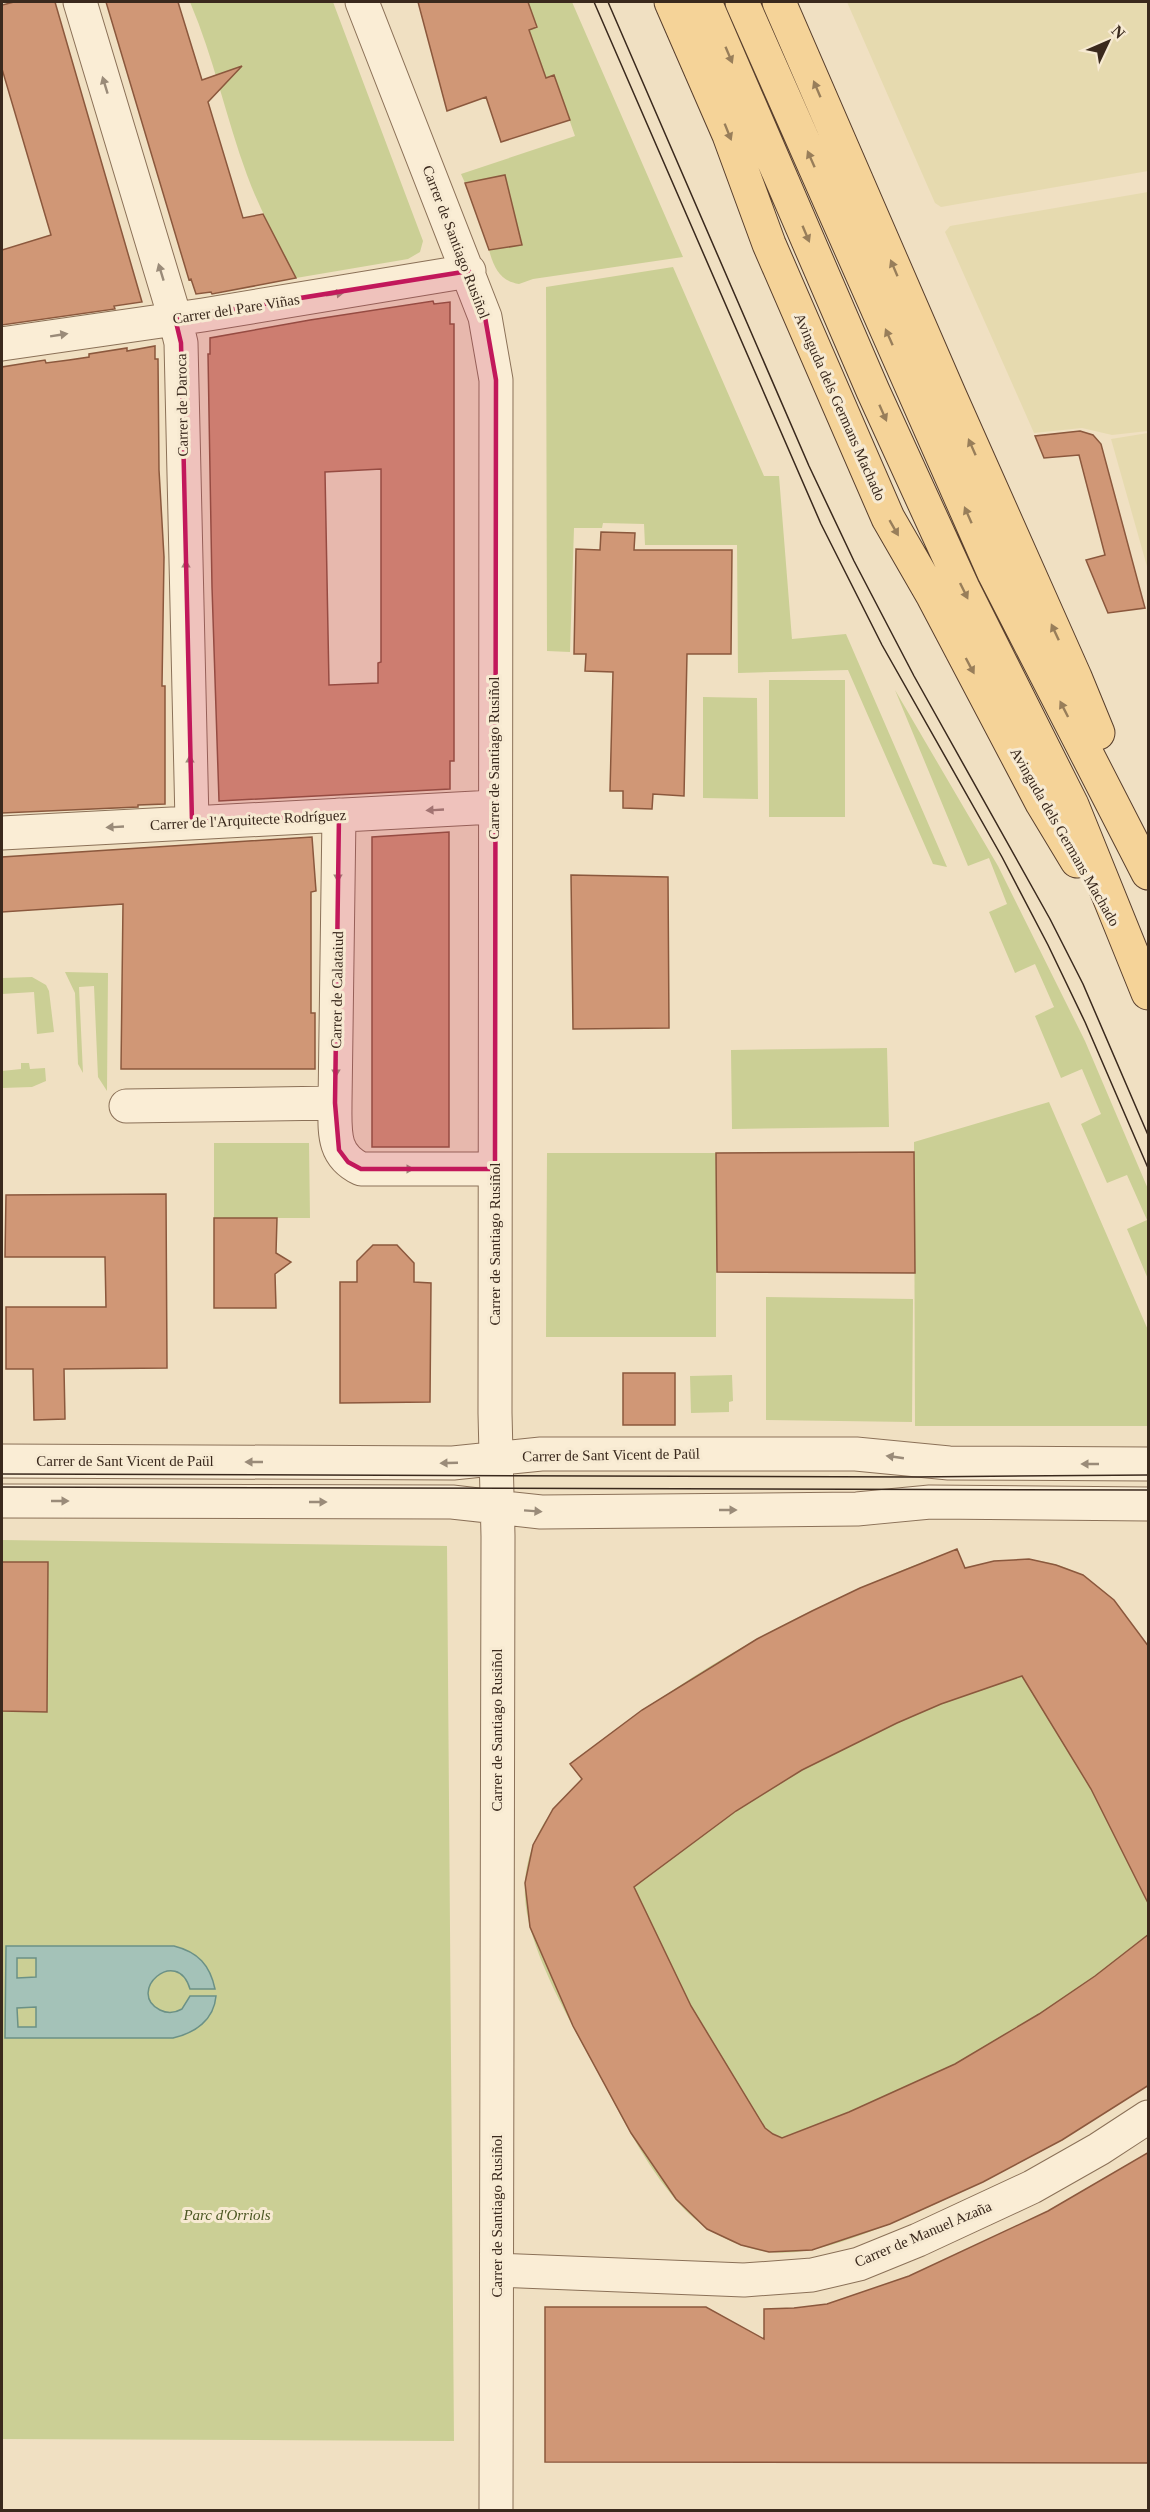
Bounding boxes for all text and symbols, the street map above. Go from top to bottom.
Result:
north arrow [1078,12,1138,72]
text: N [1108,22,1129,42]
one-way arrow [724,47,733,64]
one-way arrow [100,76,109,94]
one-way arrow [812,80,821,98]
one-way arrow [723,123,733,141]
one-way arrow [806,149,816,167]
street label: Carrer de Santiago Rusiñol [419,163,493,321]
one-way arrow [801,226,811,244]
one-way arrow [889,259,898,277]
one-way arrow [156,263,165,281]
one-way arrow [326,289,345,298]
street label: Carrer del Pare Viñas [171,291,301,327]
street label: Avinguda dels Germans Machado [791,311,889,503]
one-way arrow [884,328,894,346]
one-way arrow [50,331,69,340]
street label: Carrer de Daroca [173,353,191,457]
one-way arrow [879,405,888,422]
one-way arrow [967,437,977,455]
one-way arrow [964,507,973,524]
one-way arrow [889,520,899,537]
one-way arrow [181,559,191,578]
one-way arrow [960,582,969,599]
one-way arrow [1050,623,1059,640]
one-way arrow [965,658,975,675]
street label: Carrer de Santiago Rusiñol [486,677,502,839]
one-way arrow [1059,700,1069,717]
street label: Avinguda dels Germans Machado [1007,745,1123,929]
one-way arrow [186,754,195,773]
one-way arrow [426,806,445,815]
street label: Carrer de l'Arquitecte Rodríguez [150,807,347,833]
one-way arrow [105,822,124,831]
one-way arrow [333,864,343,883]
street label: Carrer de Calataiud [328,931,346,1049]
one-way arrow [331,1059,341,1078]
street label: Carrer de Santiago Rusiñol [487,1163,503,1325]
one-way arrow [395,1164,414,1174]
street label: Carrer de Sant Vicent de Paül [522,1445,700,1465]
street label: Carrer de Sant Vicent de Paül [36,1453,214,1469]
one-way arrow [886,1453,905,1462]
one-way arrow [244,1457,263,1467]
one-way arrow [439,1458,458,1467]
one-way arrow [1081,1459,1100,1469]
one-way arrow [50,1496,69,1506]
one-way arrow [308,1497,327,1507]
one-way arrow [719,1505,738,1515]
one-way arrow [524,1506,543,1516]
street label: Carrer de Santiago Rusiñol [489,1649,505,1811]
street label: Carrer de Santiago Rusiñol [489,2135,505,2297]
street label: Carrer de Manuel Azaña [852,2198,994,2270]
park label: Parc d'Orriols [182,2207,271,2223]

